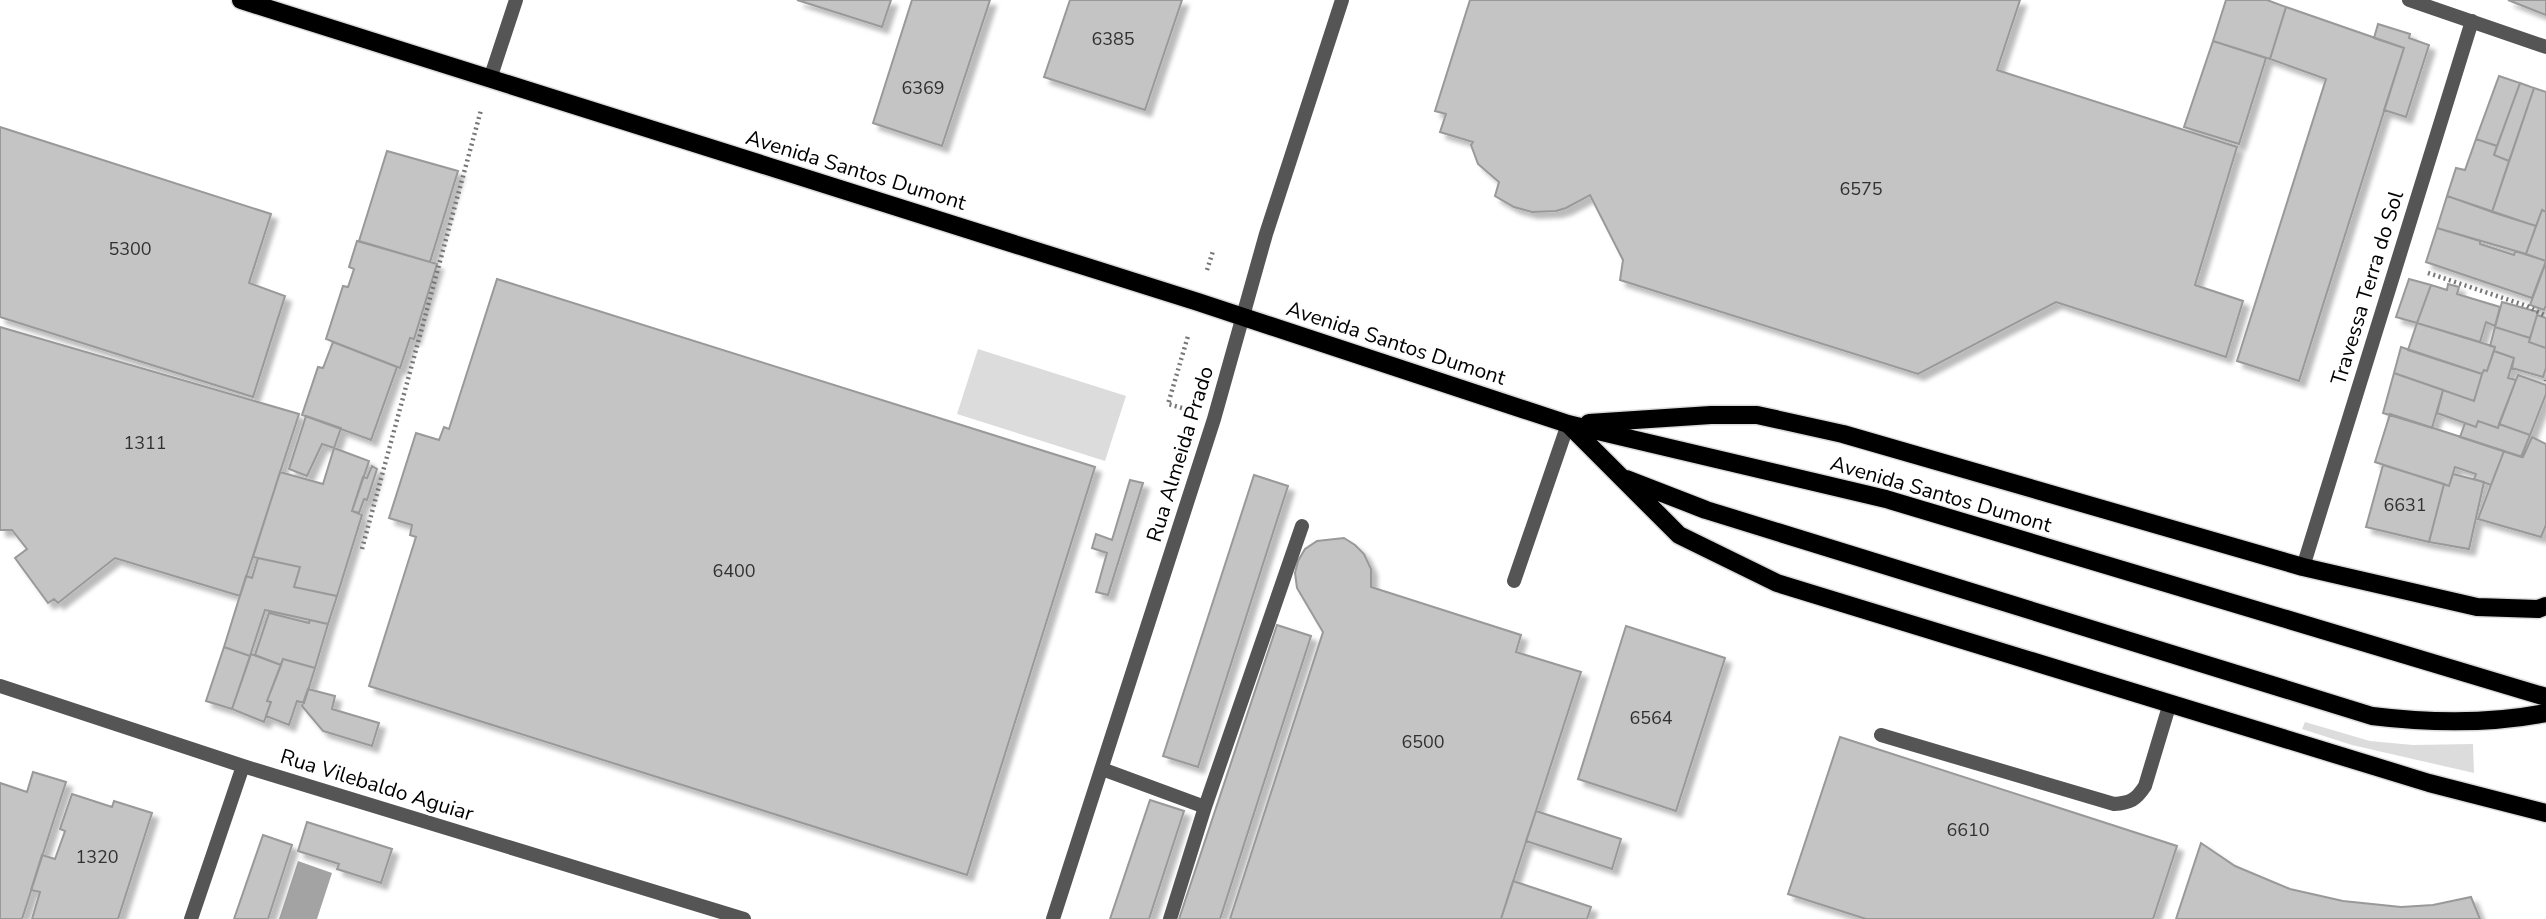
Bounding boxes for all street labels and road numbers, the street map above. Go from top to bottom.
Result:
street label: Avenida Santos Dumont [742,123,970,217]
street label: Travessa Terra do Sol [2324,187,2410,389]
street label: Avenida Santos Dumont [1283,294,1510,392]
street label: Rua Almeida Prado [1140,363,1220,545]
street label: Avenida Santos Dumont [1827,449,2055,539]
street label: Rua Vilebaldo Aguiar [277,742,477,828]

